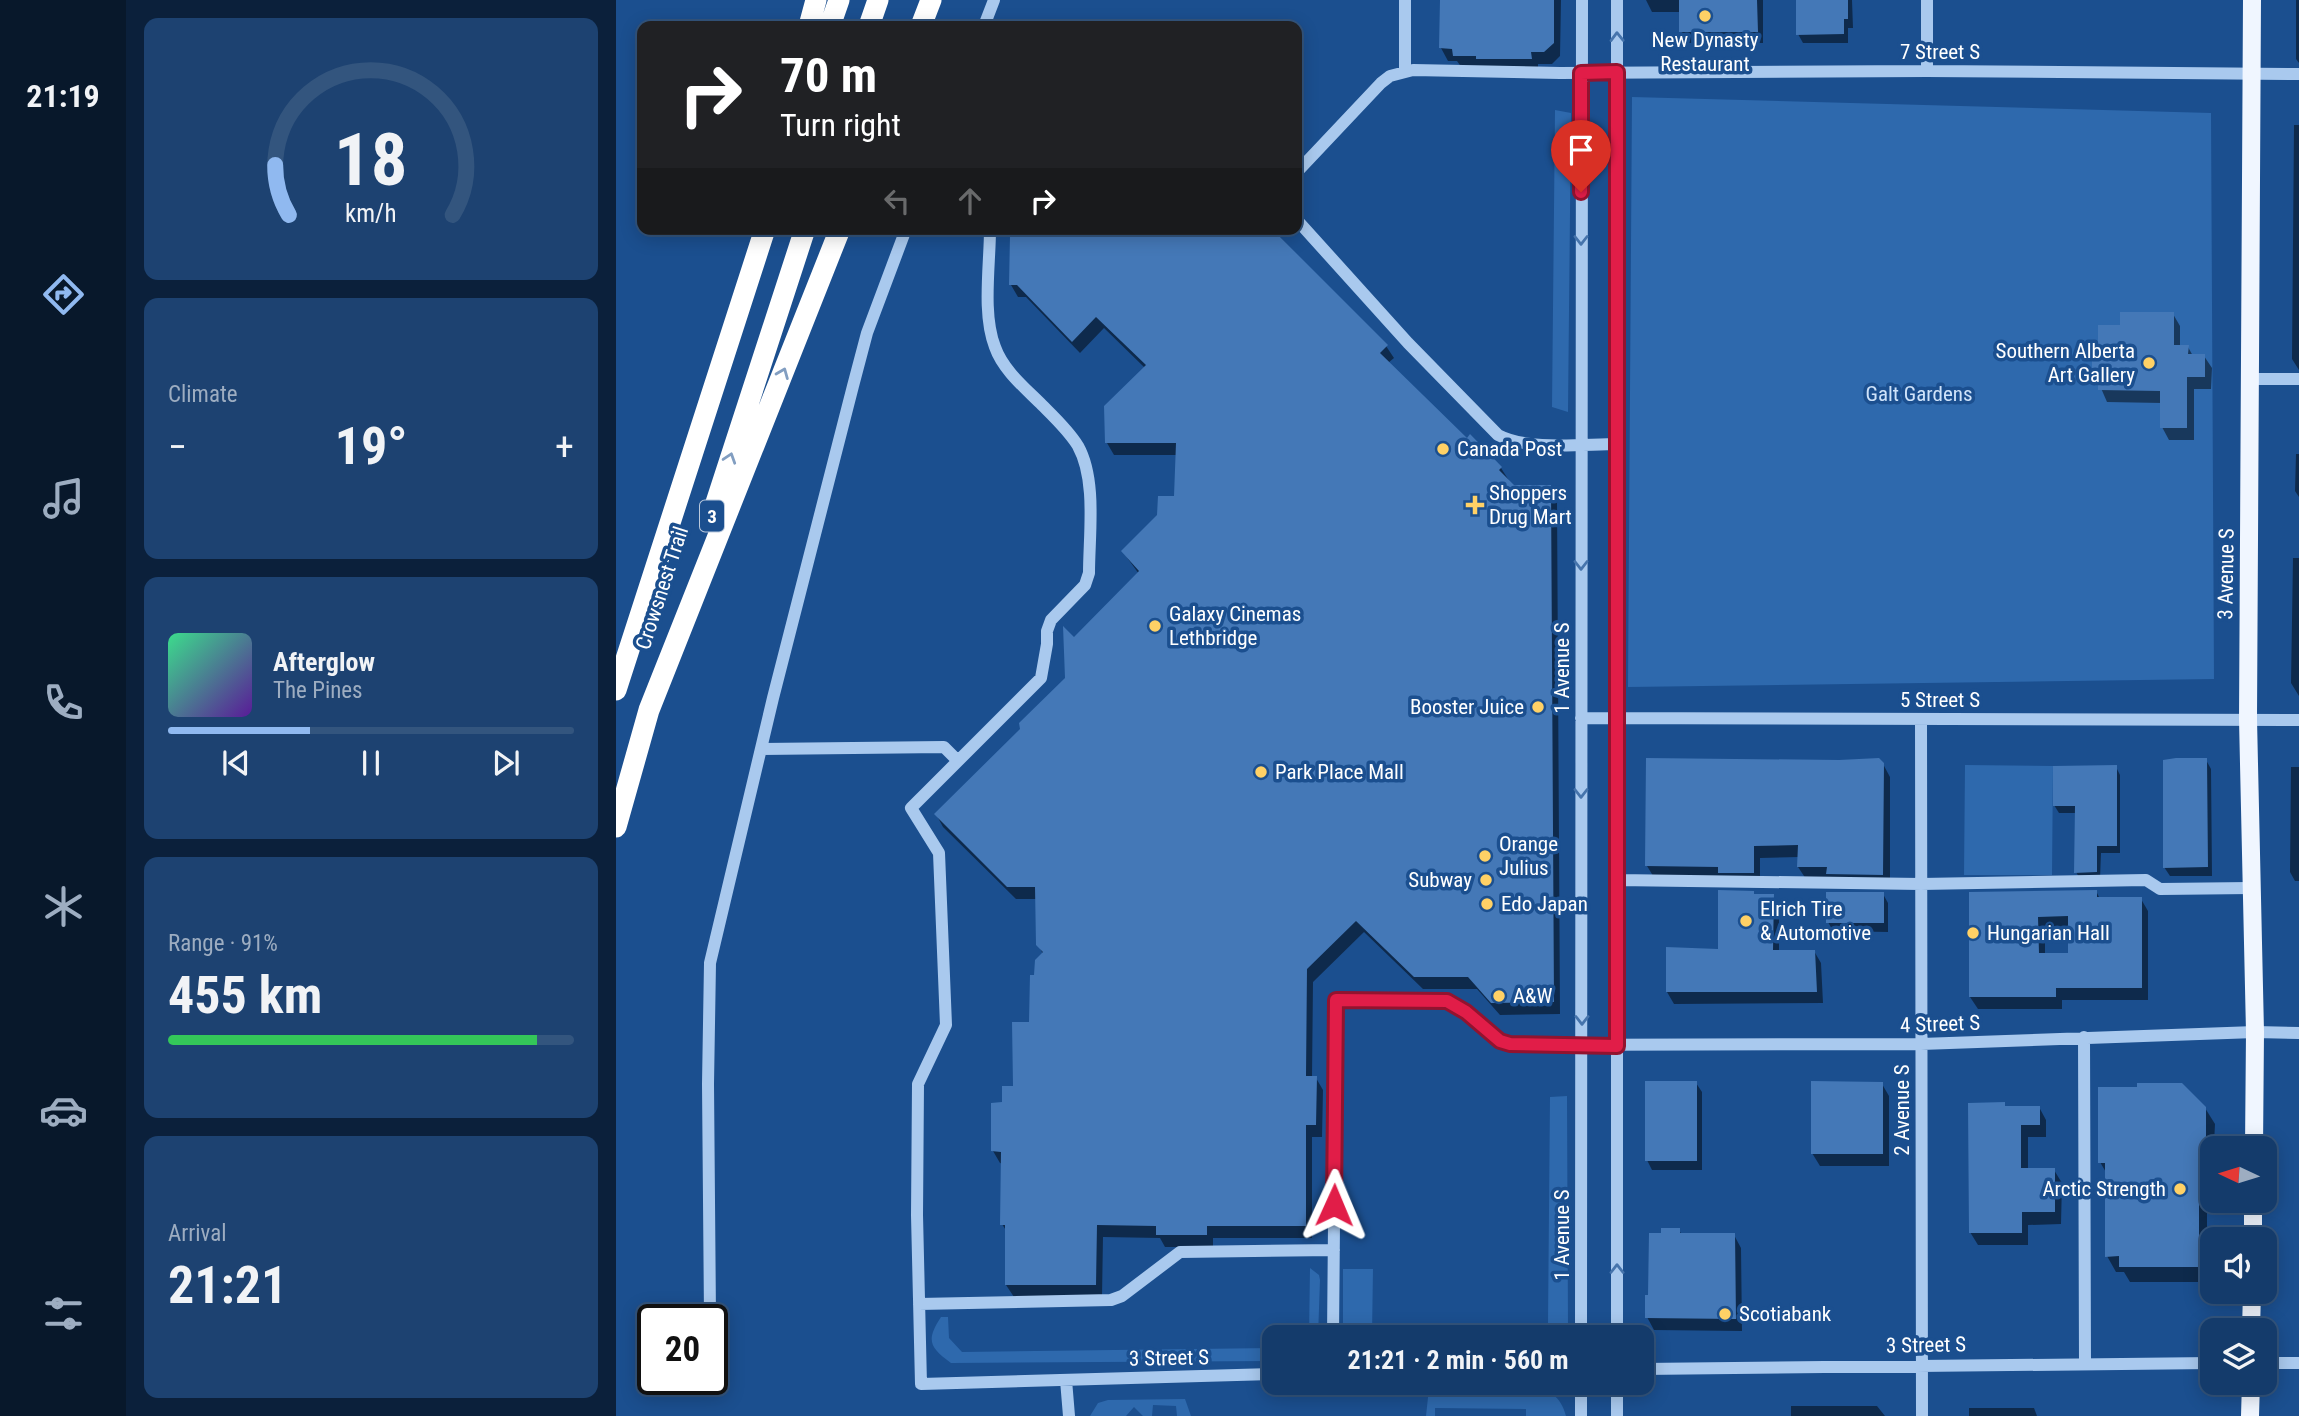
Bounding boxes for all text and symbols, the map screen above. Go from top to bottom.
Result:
marker: New Dynasty Restaurant [1697,8,1713,24]
place label: New Dynasty Restaurant [1652,28,1759,76]
one-way arrow [1609,31,1625,42]
street label: 7 Street S [1900,40,1980,64]
text: 70 m [780,47,877,104]
icon: right [665,49,756,140]
text: 21:19 [26,77,100,115]
text: Turn right [780,106,901,144]
text: 18 [334,117,408,203]
pin [1551,120,1611,192]
icon: arrive [1562,131,1600,169]
icon: left [878,182,916,220]
icon: ahead [951,182,989,220]
icon: right [1024,182,1062,220]
text: km/h [345,199,397,228]
one-way arrow [1573,235,1589,245]
icon: directions [39,270,88,319]
place label: Southern Alberta Art Gallery [1996,339,2135,387]
marker: Southern Alberta Art Gallery [2141,355,2157,371]
one-way arrow [774,368,788,380]
text: Climate [168,381,238,408]
park label: Galt Gardens [1866,382,1973,406]
text: 19° [335,416,407,477]
text: − [168,425,187,469]
text: + [555,425,574,469]
place label: Canada Post [1457,437,1562,461]
marker: Canada Post [1435,441,1451,457]
one-way arrow [722,453,737,465]
icon: music [39,474,88,523]
place label: Shoppers Drug Mart [1489,481,1572,529]
marker: Shoppers Drug Mart [1467,497,1483,513]
road number: 3 [700,500,724,531]
street label: Crowsnest Trail [631,523,693,653]
street label: 3 Avenue S [2213,528,2239,620]
one-way arrow [1573,560,1589,571]
place label: Galaxy Cinemas Lethbridge [1169,602,1301,650]
marker: Galaxy Cinemas Lethbridge [1147,618,1163,634]
street label: 1 Avenue S [1550,622,1574,714]
text: Afterglow [273,647,375,677]
text: The Pines [273,677,363,704]
icon: phone [39,678,88,727]
street label: 5 Street S [1900,688,1980,712]
place label: Booster Juice [1410,695,1524,719]
marker: Booster Juice [1530,699,1546,715]
icon: previous [217,744,255,782]
icon: pause [352,744,390,782]
icon: next [487,744,525,782]
place label: Park Place Mall [1275,760,1404,784]
marker: Park Place Mall [1253,764,1269,780]
one-way arrow [1573,788,1589,798]
place label: Orange Julius [1499,832,1558,880]
marker: Orange Julius [1477,848,1493,864]
place label: Subway [1408,868,1472,892]
marker: Subway [1478,872,1494,888]
icon: climate [39,882,88,931]
place label: Edo Japan [1501,892,1588,916]
marker: Edo Japan [1479,896,1495,912]
place label: Elrich Tire & Automotive [1760,897,1871,945]
marker: Elrich Tire & Automotive [1738,913,1754,929]
place label: Hungarian Hall [1987,921,2110,945]
marker: Hungarian Hall [1965,925,1981,941]
text: Range · 91% [168,930,278,957]
text: 455 km [168,965,322,1026]
place label: A&W [1513,984,1553,1008]
marker: A&W [1491,988,1507,1004]
street label: 4 Street S [1900,1011,1981,1037]
one-way arrow [1574,1015,1590,1026]
street label: 2 Avenue S [1890,1064,1914,1156]
icon: car [39,1086,88,1135]
north arrow [2200,1136,2277,1213]
map controls [2200,1136,2277,1395]
position arrow [1297,1168,1371,1242]
place label: Arctic Strength [2042,1177,2166,1201]
marker: Arctic Strength [2172,1181,2188,1197]
street label: 1 Avenue S [1550,1189,1574,1281]
text: Arrival [168,1220,227,1247]
button: sound [2200,1227,2277,1304]
text: 21:21 [168,1255,287,1316]
one-way arrow [1609,1263,1625,1274]
icon: filters [39,1289,88,1338]
place label: Scotiabank [1739,1302,1832,1326]
speed limit sign: 20 [637,1304,728,1395]
marker: Scotiabank [1717,1306,1733,1322]
button: layers [2200,1318,2277,1395]
street label: 3 Street S [1886,1332,1966,1358]
street label: 3 Street S [1129,1345,1209,1371]
text: 21:21 · 2 min · 560 m [1348,1345,1568,1375]

